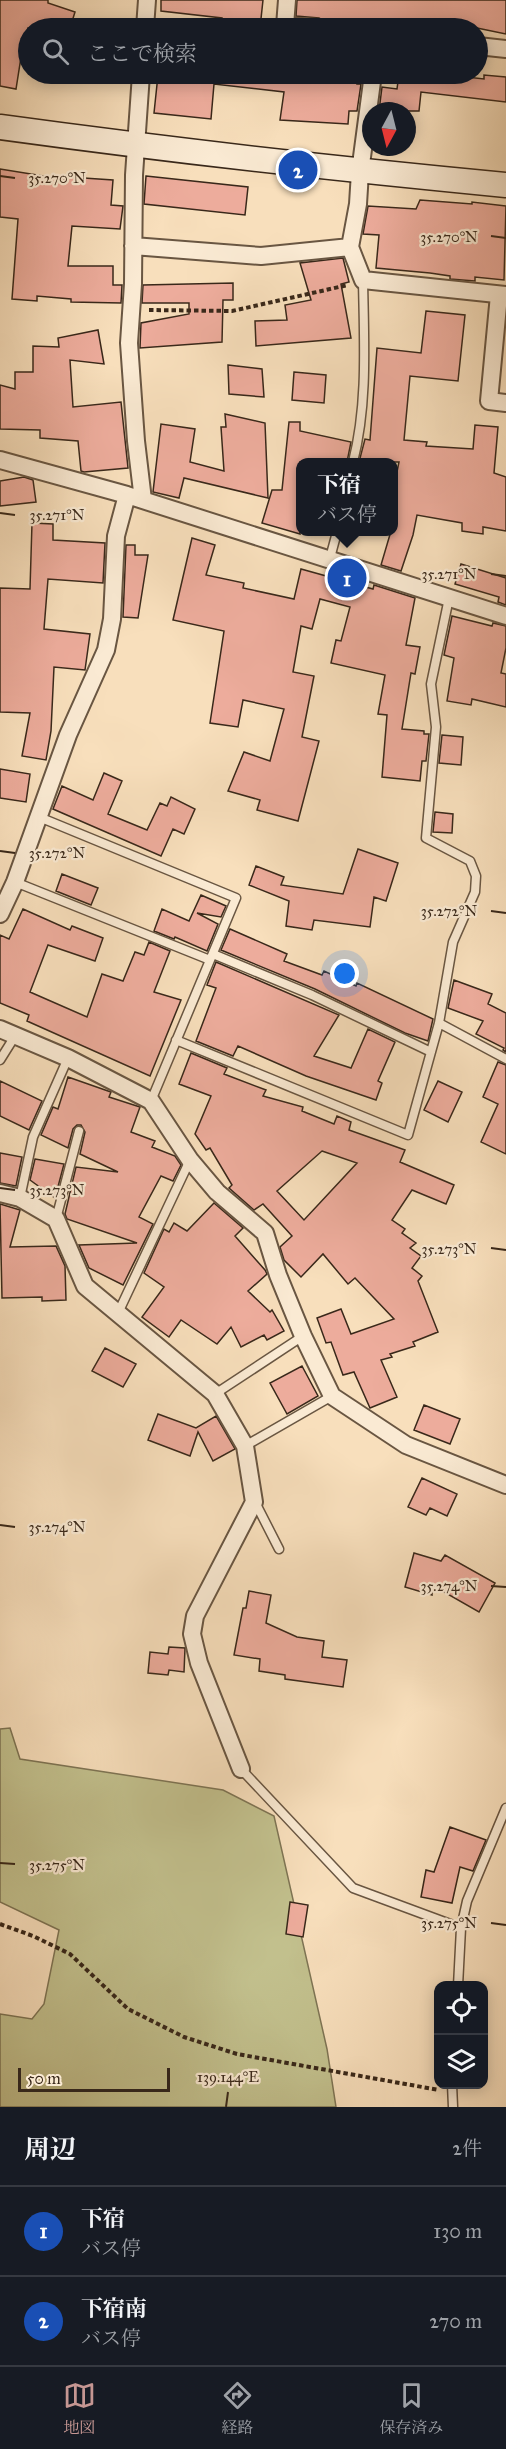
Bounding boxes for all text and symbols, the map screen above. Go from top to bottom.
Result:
search box [18,18,488,84]
icon: search [39,35,72,68]
text: ここで検索 [87,40,197,67]
north arrow [362,102,416,156]
pin: 2 [278,148,318,192]
text: 35.270°N [28,169,86,187]
text: 35.270°N [420,228,478,246]
popup [296,458,398,536]
text: 下宿 [317,471,361,498]
text: バス停 [317,502,377,526]
text: 35.271°N [30,506,85,524]
pin: 1 [328,556,366,600]
text: 35.271°N [422,565,477,583]
text: 35.272°N [29,844,85,862]
text: 35.272°N [421,902,477,920]
your location [330,959,359,988]
text: 35.273°N [30,1181,85,1199]
text: 35.273°N [422,1240,477,1258]
text: 35.274°N [29,1518,86,1536]
text: 35.274°N [421,1577,478,1595]
text: 35.275°N [29,1856,85,1874]
text: 35.275°N [421,1914,477,1932]
map controls [434,1981,488,2089]
button: locate [434,1981,488,2035]
button: layers [434,2035,488,2089]
scale bar [18,2065,170,2092]
text: 139.144°E [197,2068,259,2086]
text: 50 m [27,2069,61,2088]
text: 周辺 [24,2133,76,2165]
text: 2件 [452,2136,482,2160]
text: 下宿 [81,2205,125,2232]
text: 1 [40,2219,47,2243]
text: 130 m [433,2219,482,2243]
text: バス停 [81,2236,141,2260]
text: 下宿南 [81,2295,147,2322]
text: 2 [39,2309,48,2333]
text: 270 m [429,2309,482,2333]
text: バス停 [81,2326,141,2350]
tab: 地図 [63,2379,96,2438]
tab: 経路 [221,2379,254,2438]
tab: 保存済み [379,2379,443,2438]

